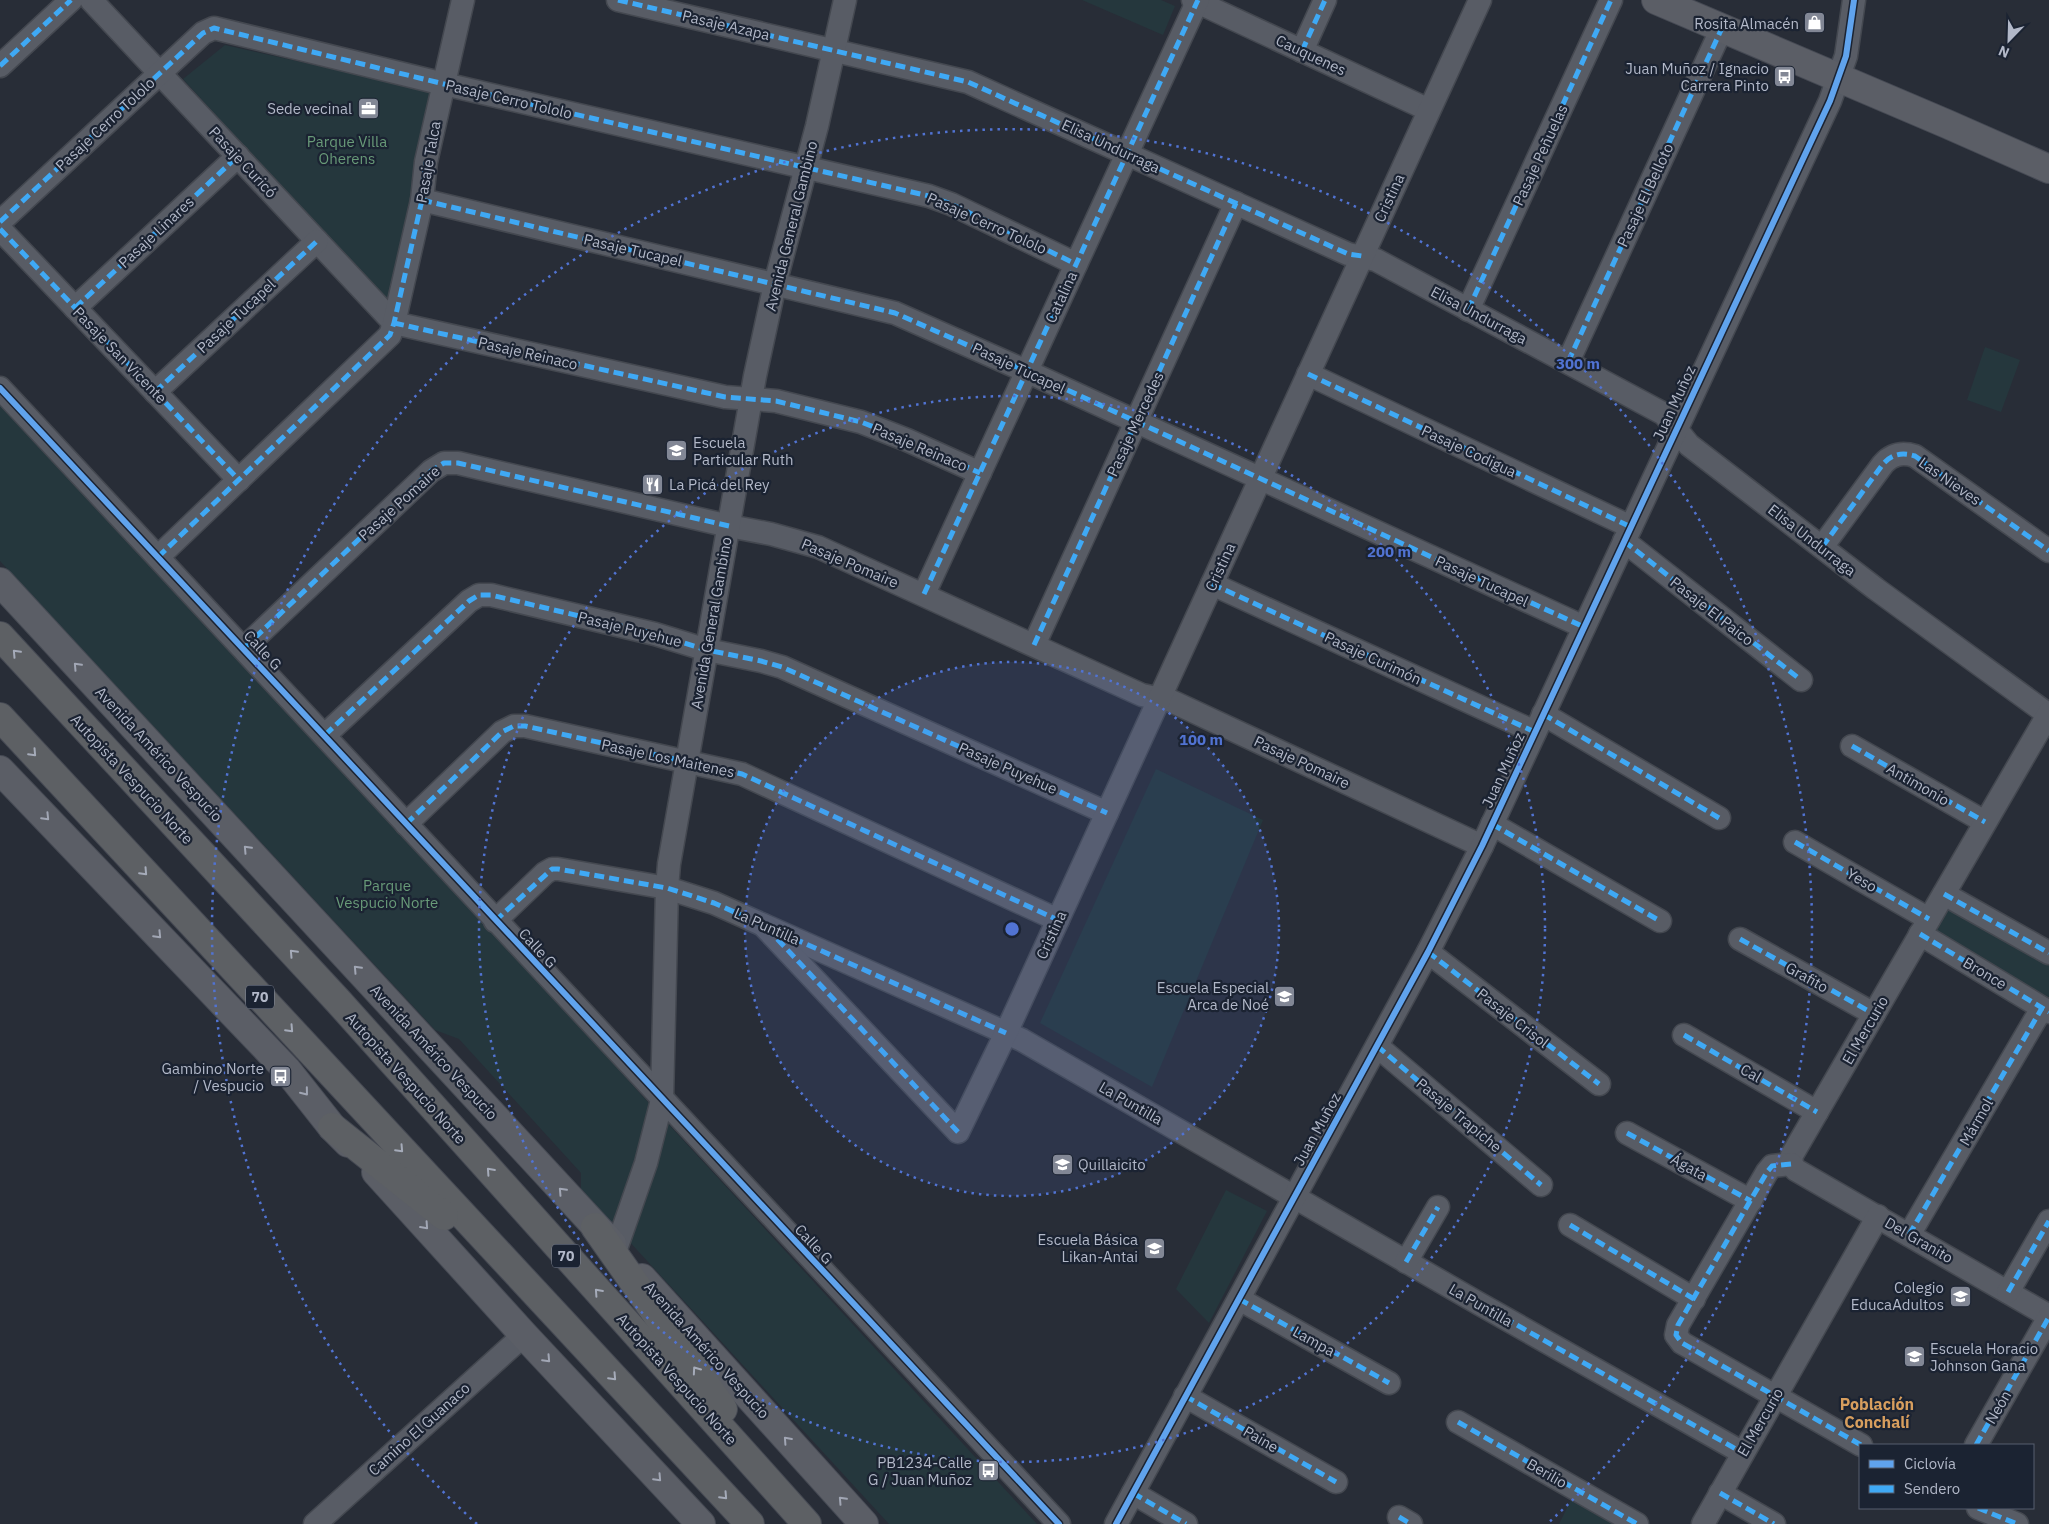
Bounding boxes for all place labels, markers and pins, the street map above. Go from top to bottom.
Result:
shop icon: Rosita Almacén [1803,11,1827,35]
place label: Rosita Almacén [1694,14,1799,33]
place label: Juan Muñoz / Ignacio Carrera Pinto [1625,59,1769,95]
bus stop icon: Juan Muñoz / Ignacio Carrera Pinto [1773,65,1797,89]
office icon: Sede vecinal [356,96,380,120]
place label: Sede vecinal [267,99,352,118]
place label: Escuela Particular Ruth [693,433,794,469]
school or university icon: Escuela Particular Ruth [665,439,689,463]
restaurant icon: La Picá del Rey [641,472,665,496]
place label: La Picá del Rey [669,475,770,494]
centre of rings [1003,920,1021,938]
place label: Escuela Especial Arca de Noé [1157,978,1269,1014]
school or university icon: Escuela Especial Arca de Noé [1273,984,1297,1008]
place label: Gambino Norte / Vespucio [162,1059,264,1095]
bus stop icon: Gambino Norte / Vespucio [268,1065,292,1089]
school or university icon: Quillaicito [1050,1152,1074,1176]
place label: Quillaicito [1078,1155,1146,1174]
place label: Escuela Básica Likan-Antai [1038,1230,1138,1266]
school or university icon: Escuela Básica Likan-Antai [1142,1236,1166,1260]
place label: Colegio EducaAdultos [1851,1278,1944,1314]
school or university icon: Colegio EducaAdultos [1948,1284,1972,1308]
place label: Escuela Horacio Johnson Gana [1930,1339,2038,1375]
school or university icon: Escuela Horacio Johnson Gana [1902,1345,1926,1369]
place label: PB1234-Calle G / Juan Muñoz [868,1453,972,1489]
bus stop icon: PB1234-Calle G / Juan Muñoz [976,1459,1000,1483]

